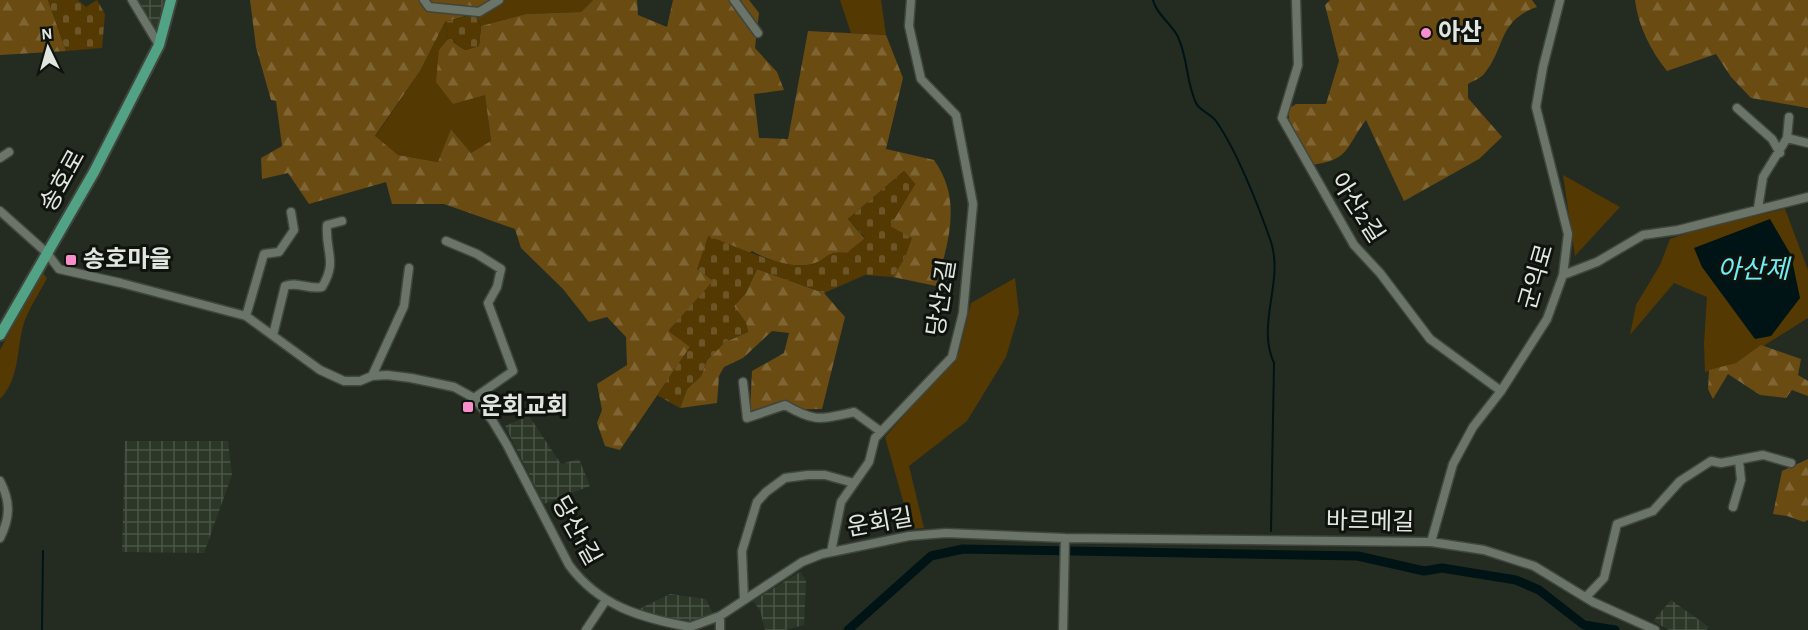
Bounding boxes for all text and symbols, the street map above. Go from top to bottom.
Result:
north arrow [18,18,78,78]
place label: 아산 [1438,19,1482,45]
text: N [41,26,53,43]
marker: 아산 [1419,26,1433,40]
street label: 송호로 [36,146,90,216]
street label: 아산2길 [1326,169,1389,247]
street label: 군익로 [1515,242,1558,312]
place label: 송호마을 [83,246,171,272]
marker: 송호마을 [64,253,78,267]
water label: 아산제 [1717,256,1792,283]
street label: 당산2길 [923,258,960,338]
place label: 운회교회 [480,393,568,419]
marker: 운회교회 [461,400,475,414]
street label: 당산1길 [547,492,605,569]
street label: 운회길 [845,504,915,541]
street label: 바르메길 [1326,508,1414,535]

